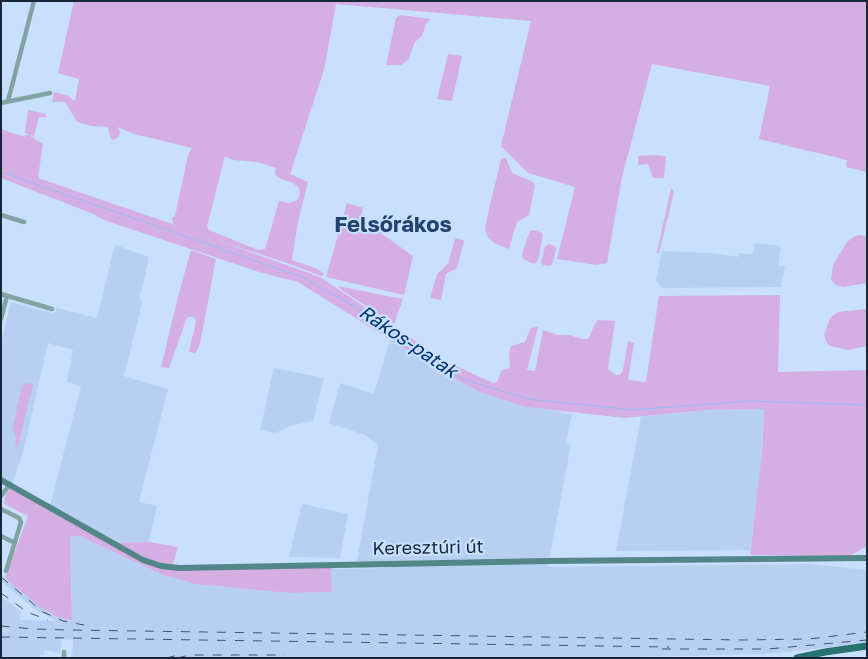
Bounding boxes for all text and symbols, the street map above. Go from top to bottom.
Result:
district label: Felsőrákos [334,212,452,238]
water label: Rákos-patak [354,301,462,383]
street label: Keresztúri út [372,536,484,560]

